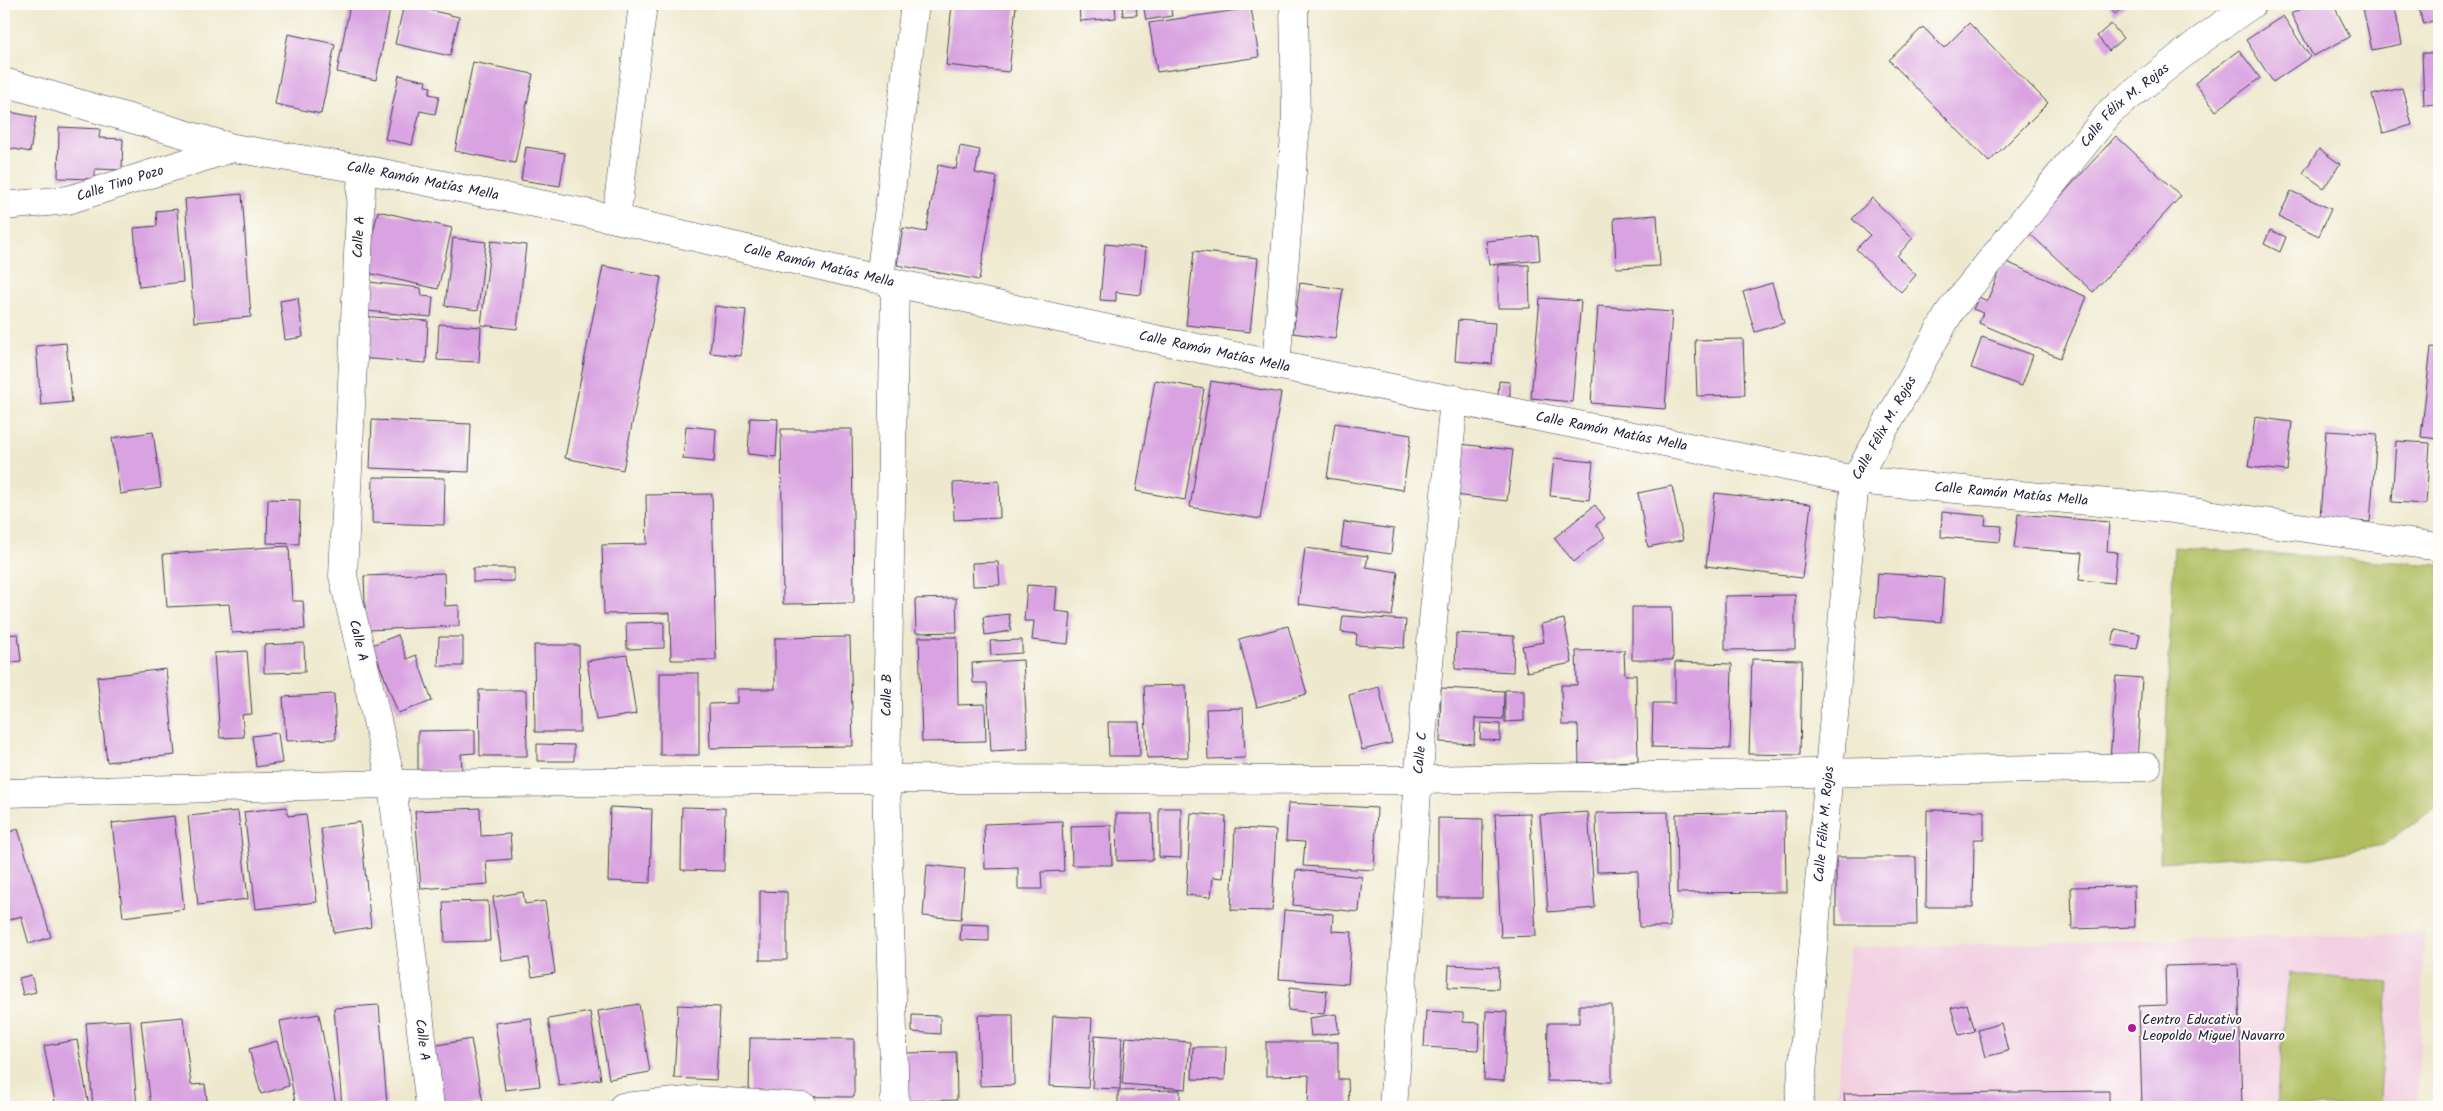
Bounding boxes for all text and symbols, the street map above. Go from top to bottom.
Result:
street label: Calle Félix M. Rojas [2075,58,2174,152]
street label: Calle Ramón Matías Mella [345,156,501,207]
street label: Calle Tino Pozo [74,159,167,208]
street label: Calle A [347,215,371,259]
street label: Calle Ramón Matías Mella [741,238,897,294]
street label: Calle Ramón Matías Mella [1137,325,1292,379]
street label: Calle Félix M. Rojas [1846,372,1922,484]
street label: Calle Ramón Matías Mella [1534,406,1689,457]
street label: Calle Ramón Matías Mella [1933,476,2089,512]
street label: Calle A [343,618,374,664]
street label: Calle B [876,673,898,717]
street label: Calle C [1408,731,1433,775]
street label: Calle Félix M. Rojas [1808,765,1840,883]
place label: Centro Educativo Leopoldo Miguel Navarro [2142,1009,2285,1047]
street label: Calle A [409,1018,436,1062]
marker: Centro Educativo Leopoldo Miguel Navarro [2126,1022,2138,1034]

